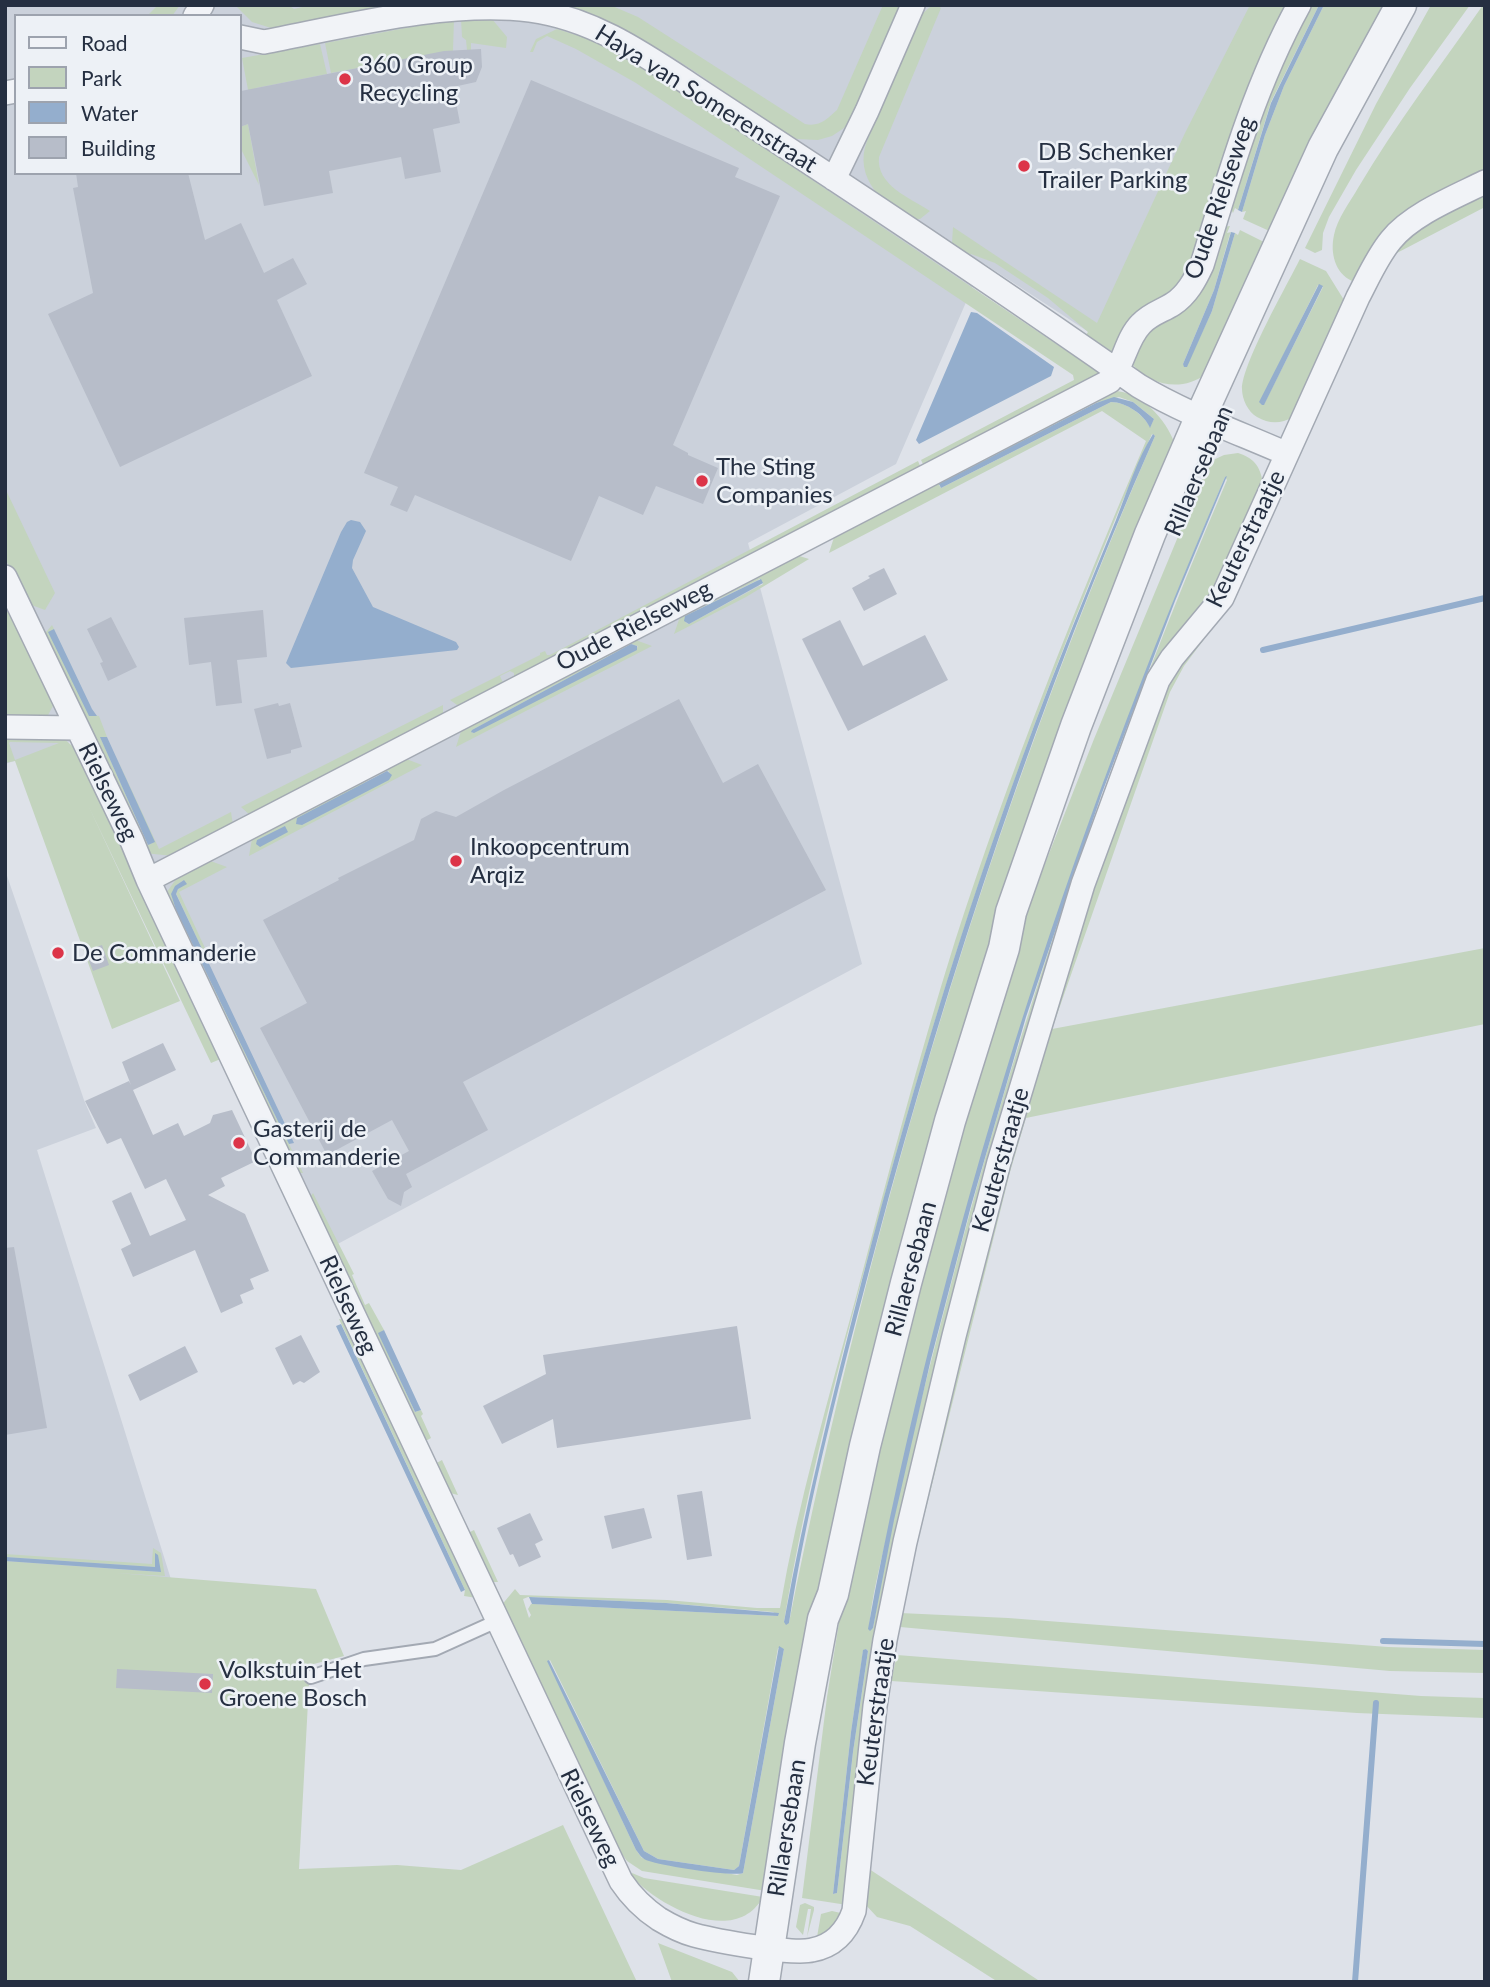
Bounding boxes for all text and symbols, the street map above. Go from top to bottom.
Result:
legend [14,14,242,175]
street label: Haya van Somerenstraat [590,19,822,179]
text: Road [81,30,128,55]
place label: 360 Group Recycling [359,51,473,107]
text: Park [81,65,122,90]
marker: 360 Group Recycling [337,71,353,87]
text: Water [81,100,138,125]
street label: Oude Rielseweg [1179,113,1261,283]
text: Building [81,135,156,160]
place label: DB Schenker Trailer Parking [1038,138,1187,194]
marker: DB Schenker Trailer Parking [1016,158,1032,174]
street label: Rillaersebaan [1159,401,1239,541]
place label: The Sting Companies [716,453,833,509]
street label: Keuterstraatje [1200,466,1292,612]
marker: The Sting Companies [694,473,710,489]
street label: Oude Rielseweg [552,574,716,678]
street label: Rielseweg [72,738,144,846]
place label: Inkoopcentrum Arqiz [470,833,630,889]
marker: Inkoopcentrum Arqiz [448,853,464,869]
place label: De Commanderie [72,939,256,967]
marker: De Commanderie [50,945,66,961]
street label: Keuterstraatje [967,1084,1035,1236]
place label: Gasterij de Commanderie [253,1115,400,1171]
marker: Gasterij de Commanderie [231,1135,247,1151]
street label: Rillaersebaan [879,1198,943,1340]
street label: Rielseweg [313,1251,383,1359]
street label: Keuterstraatje [851,1636,901,1788]
place label: Volkstuin Het Groene Bosch [219,1656,367,1712]
marker: Volkstuin Het Groene Bosch [197,1676,213,1692]
street label: Rillaersebaan [762,1757,812,1899]
street label: Rielseweg [554,1764,626,1872]

